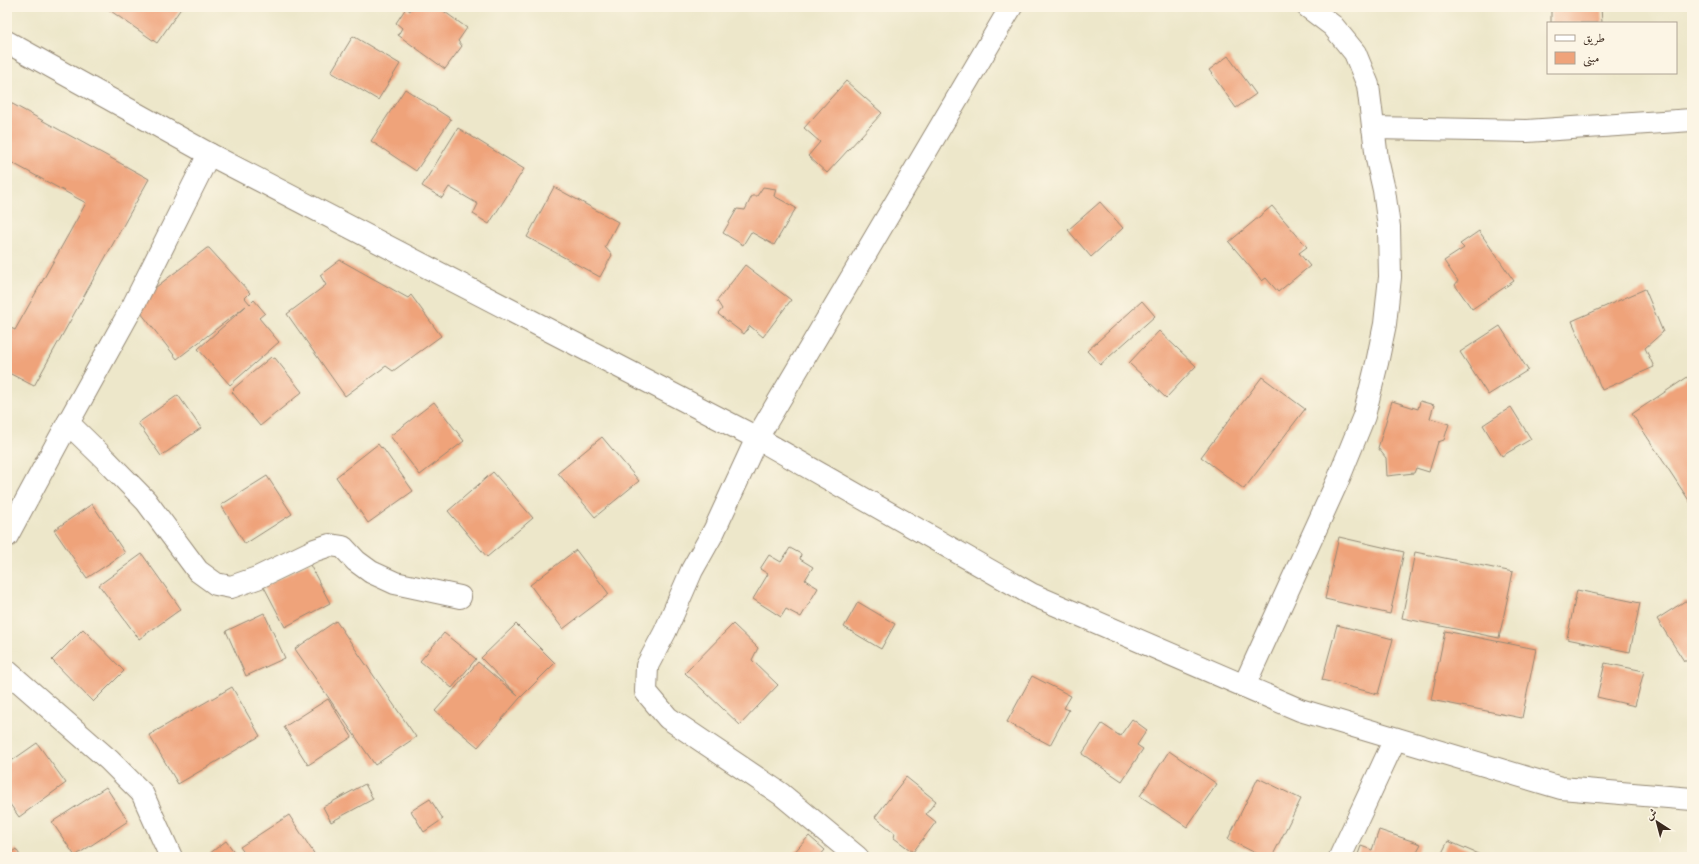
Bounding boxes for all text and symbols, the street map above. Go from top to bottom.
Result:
legend [1547,22,1677,74]
text: طريق [1583,31,1605,46]
text: مبنى [1583,51,1599,67]
north arrow [1637,802,1677,842]
text: ش [1643,806,1660,824]

